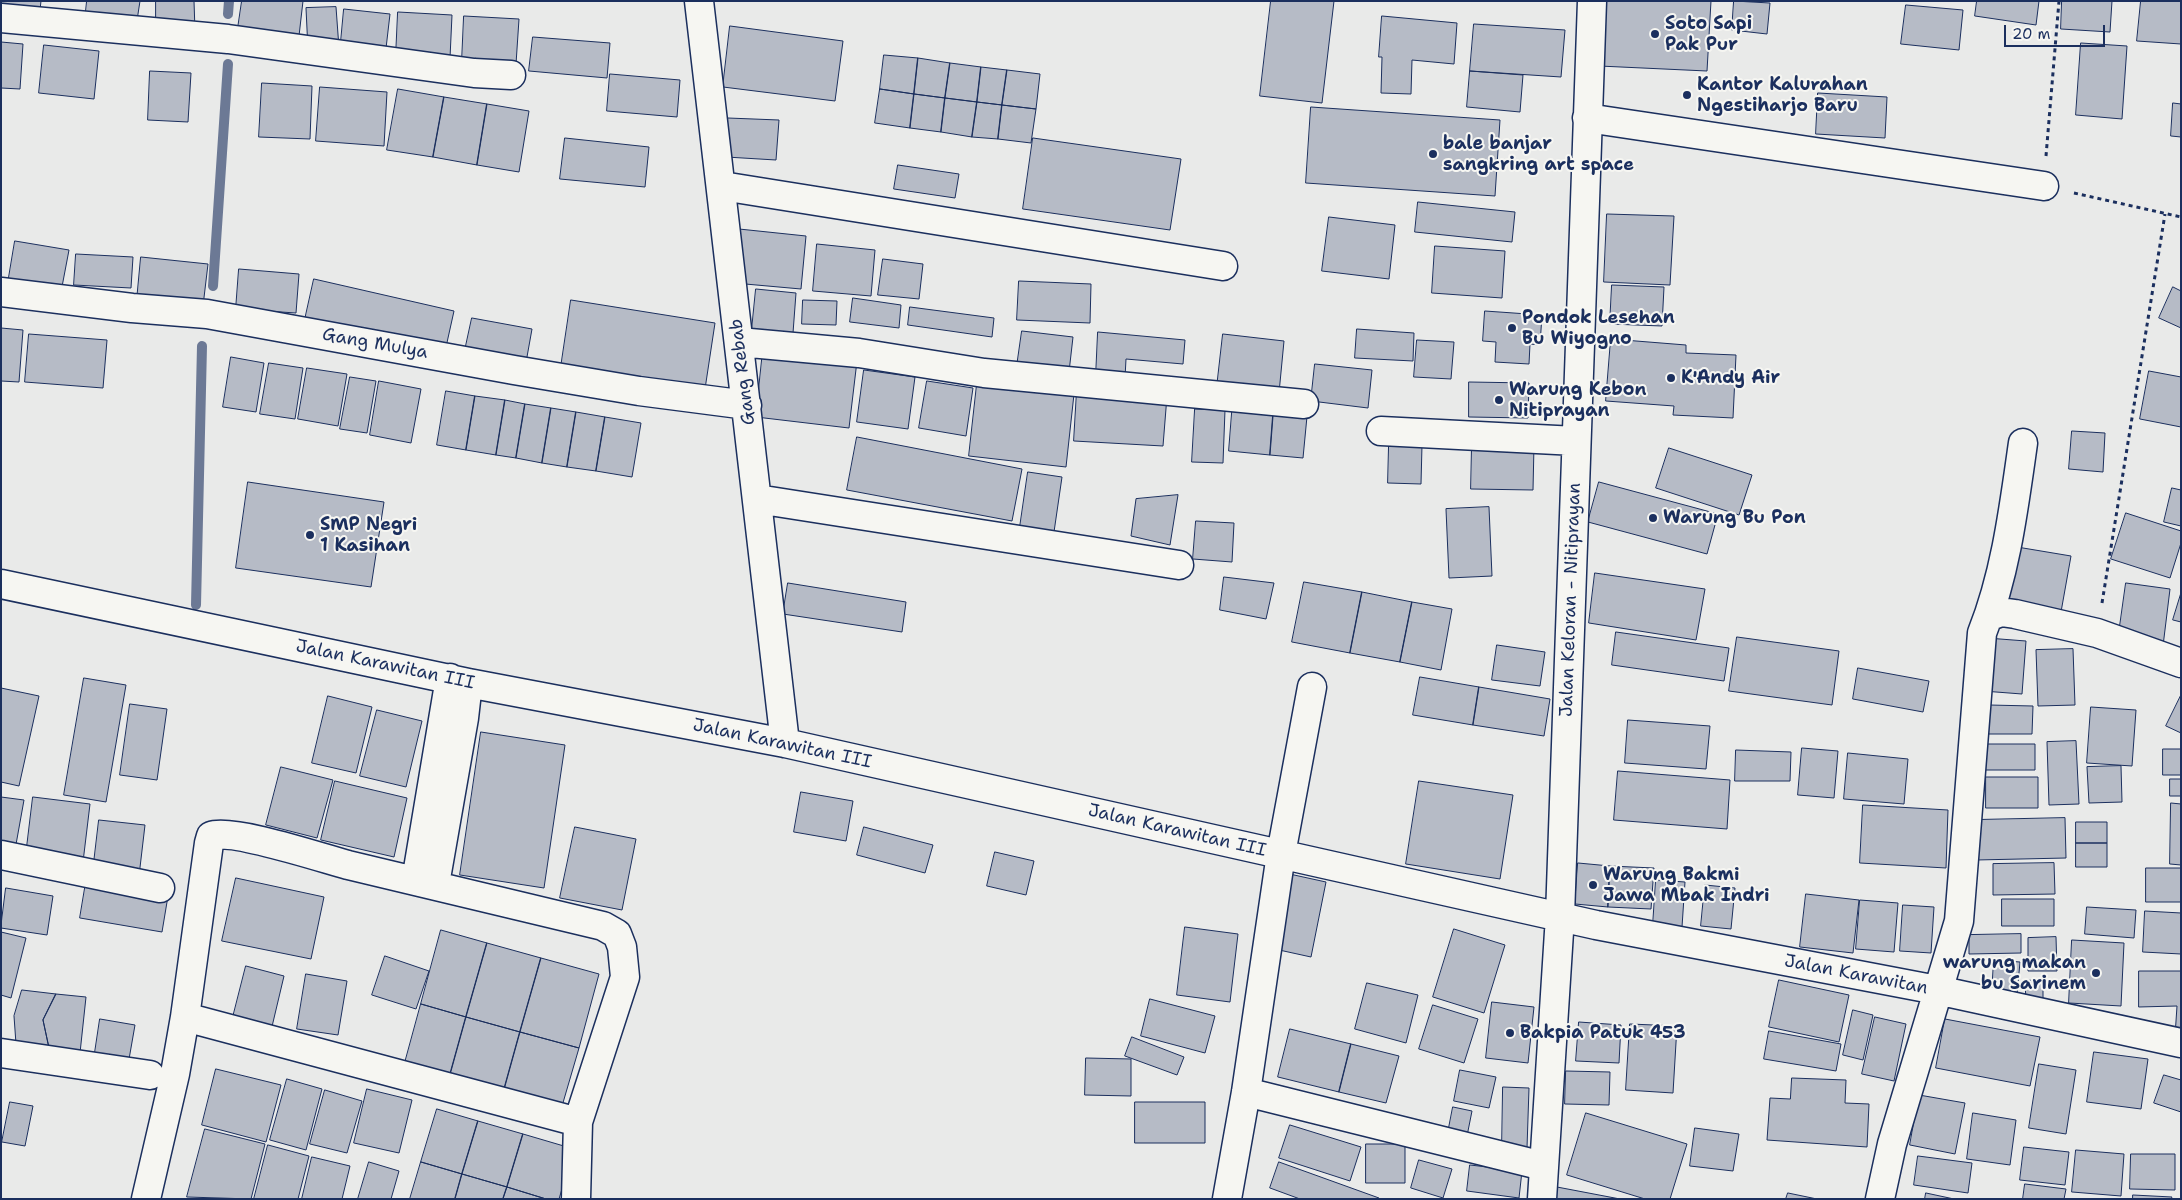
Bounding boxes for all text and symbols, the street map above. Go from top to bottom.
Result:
place label: Soto Sapi Pak Pur [1665,13,1752,56]
scale bar [2007,15,2108,47]
text: 20 m [2012,24,2051,44]
marker: Soto Sapi Pak Pur [1649,28,1661,40]
place label: Kantor Kalurahan Ngestiharjo Baru [1697,74,1868,116]
marker: Kantor Kalurahan Ngestiharjo Baru [1681,89,1693,101]
place label: bale banjar sangkring art space [1443,133,1634,176]
marker: bale banjar sangkring art space [1427,148,1439,160]
place label: Pondok Lesehan Bu Wiyogno [1522,307,1675,350]
street label: Gang Rebab [726,318,760,426]
marker: Pondok Lesehan Bu Wiyogno [1506,322,1518,334]
street label: Gang Mulya [320,324,430,364]
place label: K'Andy Air [1681,367,1780,389]
marker: K'Andy Air [1665,372,1677,384]
place label: Warung Kebon Nitiprayan [1509,379,1646,422]
marker: Warung Kebon Nitiprayan [1493,394,1505,406]
street label: Jalan Keloran - Nitiprayan [1556,482,1586,718]
place label: Warung Bu Pon [1663,507,1806,529]
marker: Warung Bu Pon [1647,512,1659,524]
place label: SMP Negri 1 Kasihan [320,514,417,556]
marker: SMP Negri 1 Kasihan [304,529,316,541]
street label: Jalan Karawitan III [294,636,476,694]
street label: Jalan Karawitan III [691,715,873,773]
street label: Jalan Karawitan III [1086,800,1268,862]
place label: Warung Bakmi Jawa Mbak Indri [1603,864,1770,906]
marker: Warung Bakmi Jawa Mbak Indri [1587,879,1599,891]
street label: Jalan Karawitan [1782,950,1930,1000]
place label: warung makan bu Sarinem [1943,952,2086,994]
marker: warung makan bu Sarinem [2090,967,2102,979]
place label: Bakpia Patuk 453 [1520,1022,1686,1044]
marker: Bakpia Patuk 453 [1504,1027,1516,1039]

